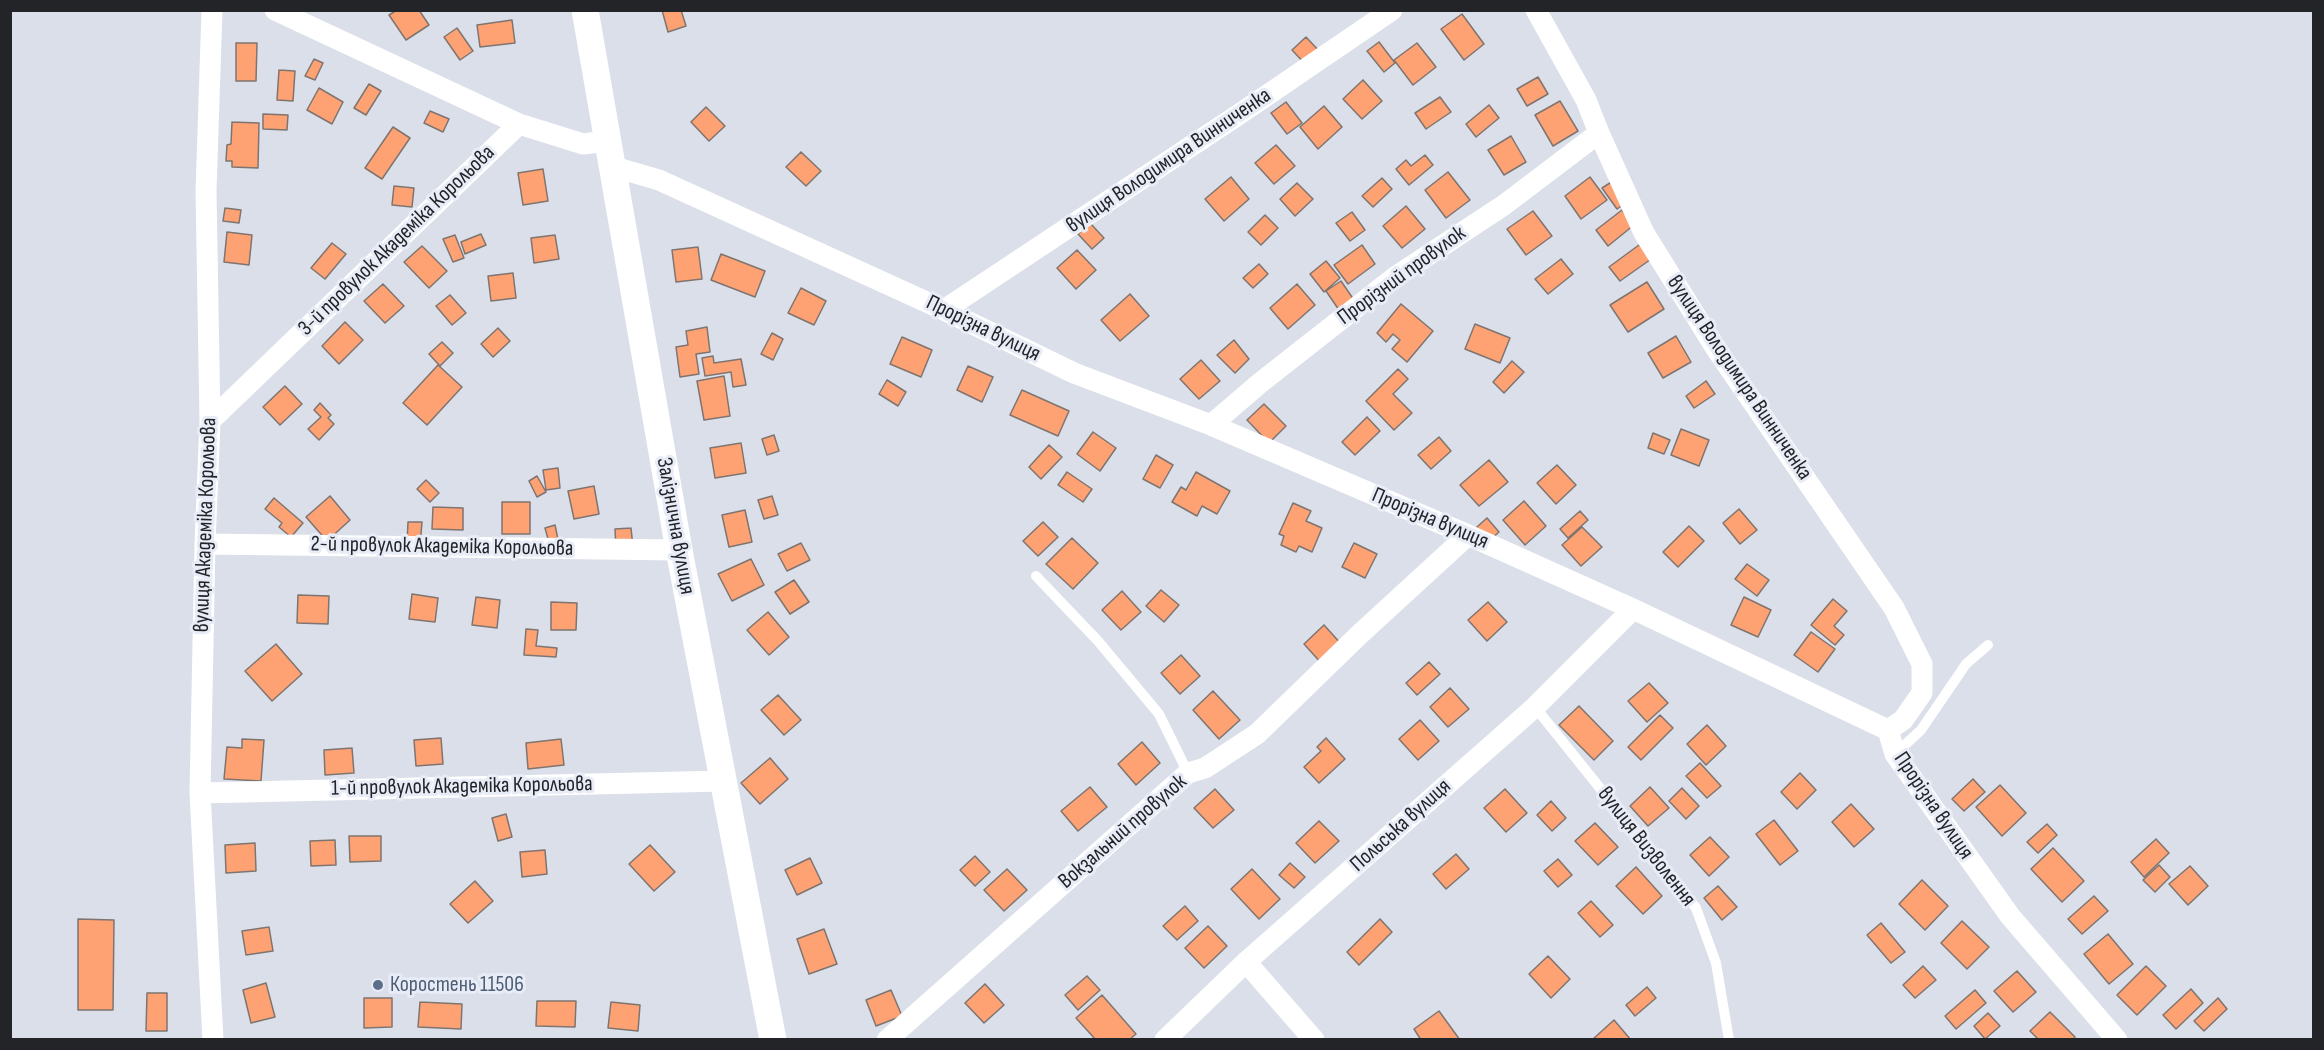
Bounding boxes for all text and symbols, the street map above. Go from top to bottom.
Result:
street label: вулиця Володимира Винниченка [1062,83,1276,239]
street label: 3-й провулок Академіка Корольова [293,140,501,342]
street label: Прорізний провулок [1333,221,1471,331]
street label: вулиця Володимира Винниченка [1661,271,1817,485]
street label: Прорізна вулиця [922,290,1044,368]
street label: вулиця Академіка Корольова [189,417,223,633]
street label: Залізнична вулиця [650,455,700,597]
street label: Прорізна вулиця [1368,483,1492,555]
street label: 2-й провулок Академіка Корольова [310,532,574,562]
street label: Прорізна вулиця [1887,747,1979,865]
street label: Вокзальний провулок [1054,769,1192,895]
street label: 1-й провулок Академіка Корольова [331,772,593,802]
street label: Польська вулиця [1345,774,1457,878]
street label: вулиця Визволення [1591,782,1701,912]
place label: Коростень 11506 [390,972,524,998]
marker: Коростень 11506 [371,978,385,992]

